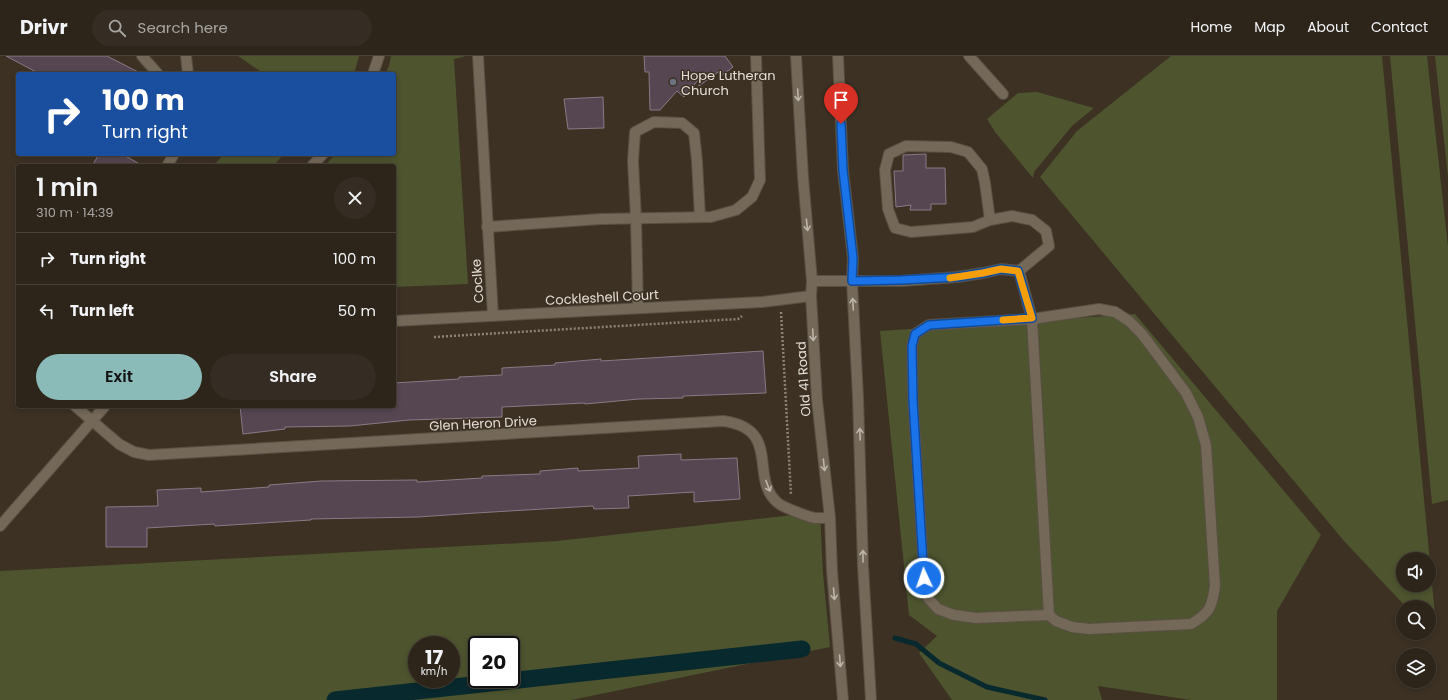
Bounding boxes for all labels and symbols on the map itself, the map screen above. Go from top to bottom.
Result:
place label: Hope Lutheran Church [681,66,776,100]
marker: Hope Lutheran Church [668,77,678,87]
pin [824,83,858,124]
one-way arrow [795,88,802,101]
one-way arrow [804,218,811,231]
street label: Coclke [466,258,489,304]
street label: Cockleshell Court [545,285,659,310]
one-way arrow [850,298,857,311]
one-way arrow [810,328,817,341]
street label: Old 41 Road [791,341,816,417]
street label: Glen Heron Drive [429,411,537,436]
one-way arrow [856,428,863,441]
one-way arrow [820,458,828,471]
one-way arrow [764,480,772,492]
one-way arrow [859,550,866,563]
position arrow [903,557,945,599]
one-way arrow [831,587,838,600]
speed limit sign: 20 [468,636,520,688]
one-way arrow [836,654,843,667]

